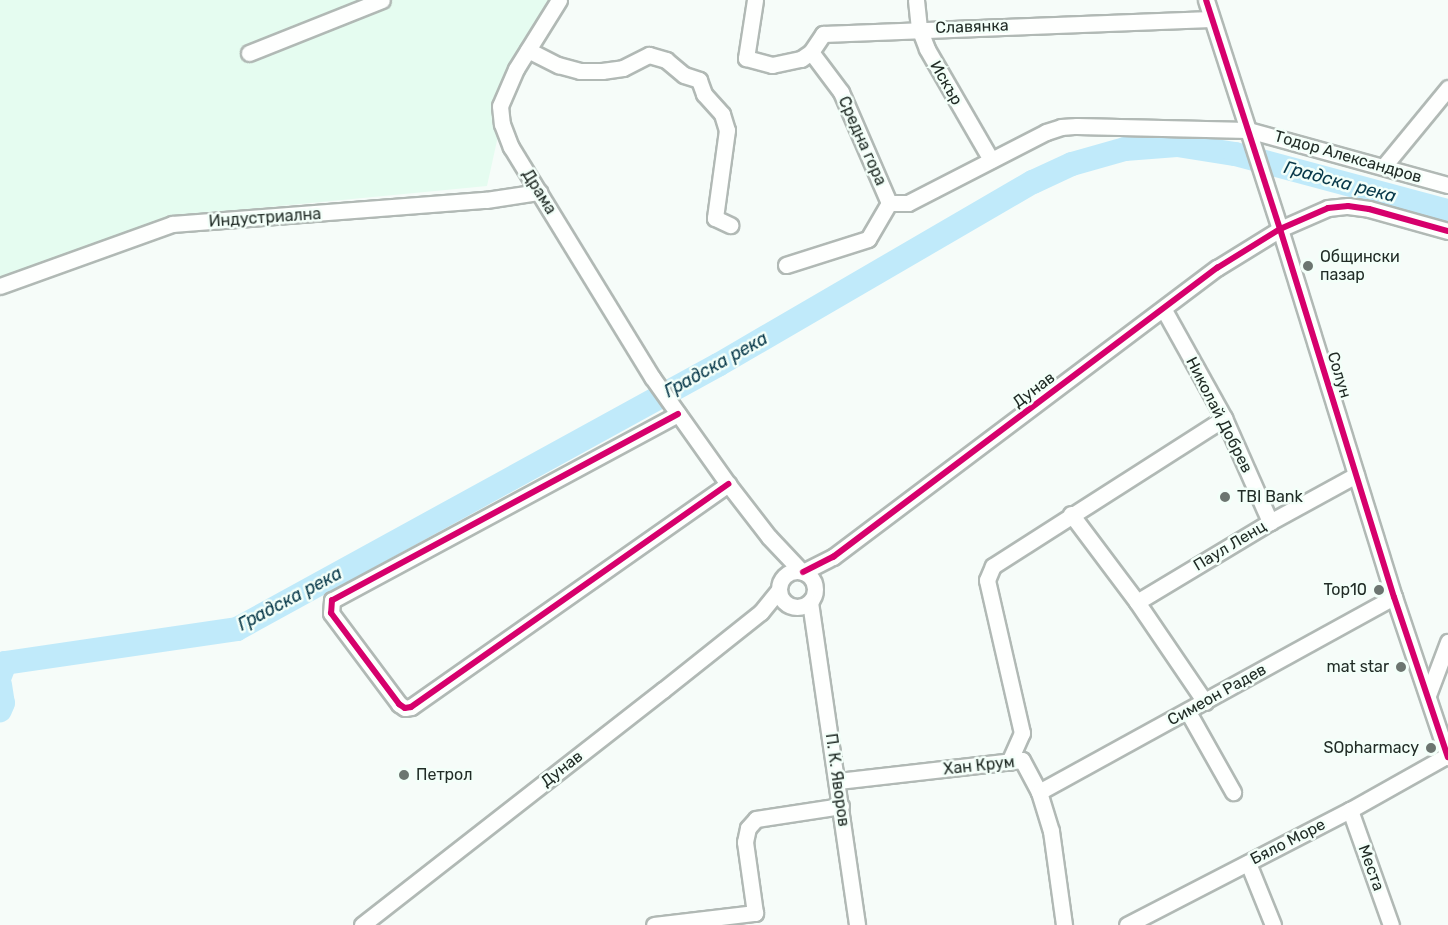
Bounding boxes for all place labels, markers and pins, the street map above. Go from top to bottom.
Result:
place label: Общински пазар [1320,247,1400,285]
marker: Общински пазар [1301,259,1315,273]
place label: TBI Bank [1237,487,1303,507]
marker: TBI Bank [1218,490,1232,504]
place label: Top10 [1324,580,1367,600]
marker: Top10 [1372,583,1386,597]
place label: mat star [1327,657,1389,677]
marker: mat star [1394,660,1408,674]
place label: SOpharmacy [1324,738,1419,758]
marker: SOpharmacy [1424,741,1438,755]
place label: Петрол [416,765,472,785]
marker: Петрол [397,768,411,782]

